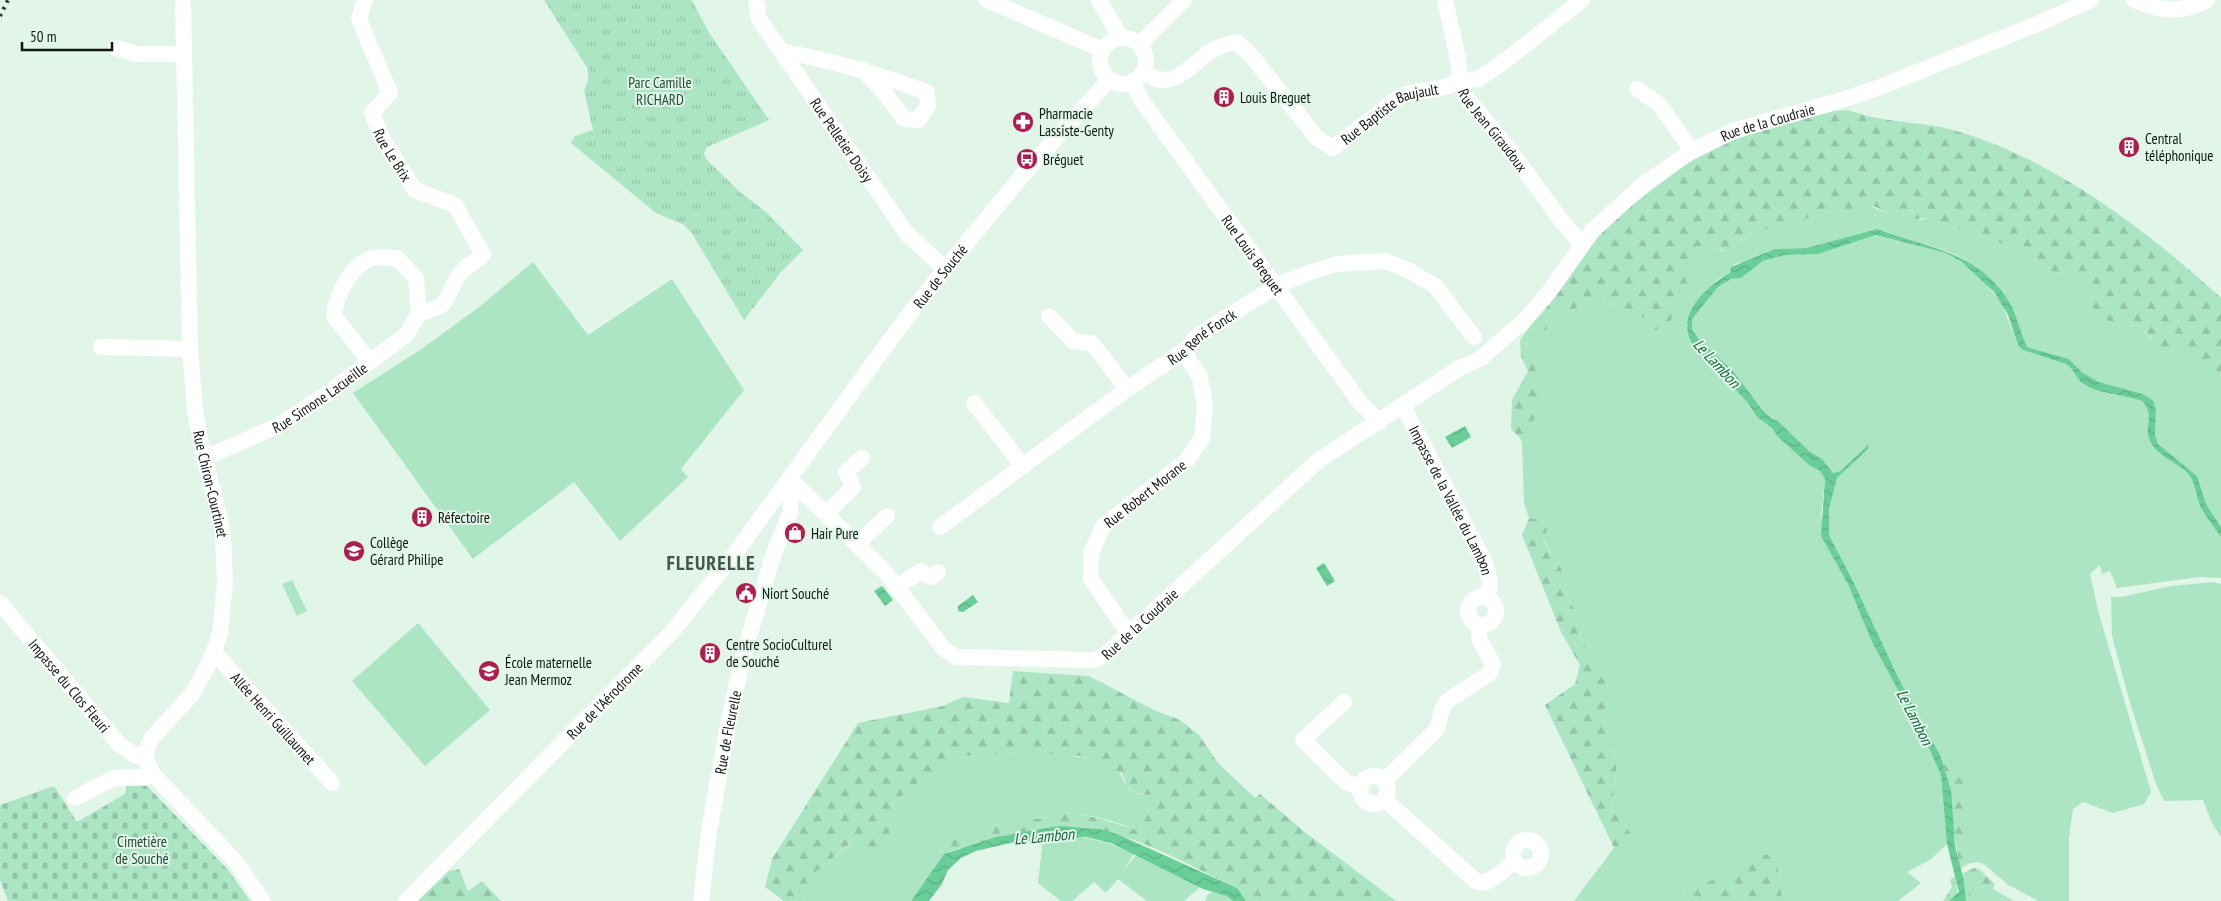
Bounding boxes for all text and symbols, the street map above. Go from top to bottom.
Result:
scale bar [22,20,112,52]
text: 50 m [30,27,56,46]
park label: Parc Camille RICHARD [628,73,692,109]
street label: Rue Baptiste Baujault [1337,79,1440,148]
building icon: Louis Breguet [1212,85,1236,109]
street label: Rue Jean Giraudoux [1454,86,1532,175]
place label: Louis Breguet [1240,88,1311,107]
street label: Rue Pelletier Doisy [807,94,878,186]
street label: Rue de la Coudraie [1717,99,1817,145]
place label: Pharmacie Lassiste-Genty [1039,104,1114,140]
pharmacy icon: Pharmacie Lassiste-Genty [1011,110,1035,134]
street label: Rue Le Brix [370,126,416,185]
place label: Central téléphonique [2145,129,2214,165]
building icon: Central téléphonique [2117,135,2141,159]
bus stop icon: Bréguet [1015,147,1039,171]
place label: Bréguet [1043,150,1084,169]
street label: Rue Louis Breguet [1218,211,1288,298]
street label: Rue de Souché [909,240,971,312]
street label: Rue René Fonck [1164,304,1240,369]
water label: Le Lambon [1689,334,1745,392]
street label: Rue Simone Lacueille [269,358,371,437]
street label: Impasse de la Vallée du Lambon [1405,422,1497,577]
street label: Rue Chiron-Courtinet [189,429,233,538]
street label: Rue Robert Morane [1100,455,1190,532]
building icon: Réfectoire [410,505,434,529]
place label: Réfectoire [438,508,490,527]
shop icon: Hair Pure [783,521,807,545]
place label: Hair Pure [811,524,859,543]
place label: Collège Gérard Philipe [370,533,444,569]
school or university icon: Collège Gérard Philipe [342,539,366,563]
district label: FLEURELLE [667,550,755,576]
public building icon: Niort Souché [734,581,758,605]
place label: Niort Souché [762,584,829,603]
street label: Rue de la Coudraie [1097,584,1182,663]
street label: Impasse du Clos Fleuri [25,635,114,736]
place label: Centre SocioCulturel de Souché [726,635,832,671]
building icon: Centre SocioCulturel de Souché [698,641,722,665]
place label: École maternelle Jean Mermoz [504,653,592,689]
street label: Rue de l'Aérodrome [562,658,646,743]
school or university icon: École maternelle Jean Mermoz [477,659,501,683]
street label: Allée Henri Guillaumet [227,668,320,768]
water label: Le Lambon [1892,686,1938,749]
street label: Rue de Fleurelle [710,688,745,776]
water label: Le Lambon [1013,823,1076,849]
park label: Cimetière de Souché [115,832,169,868]

